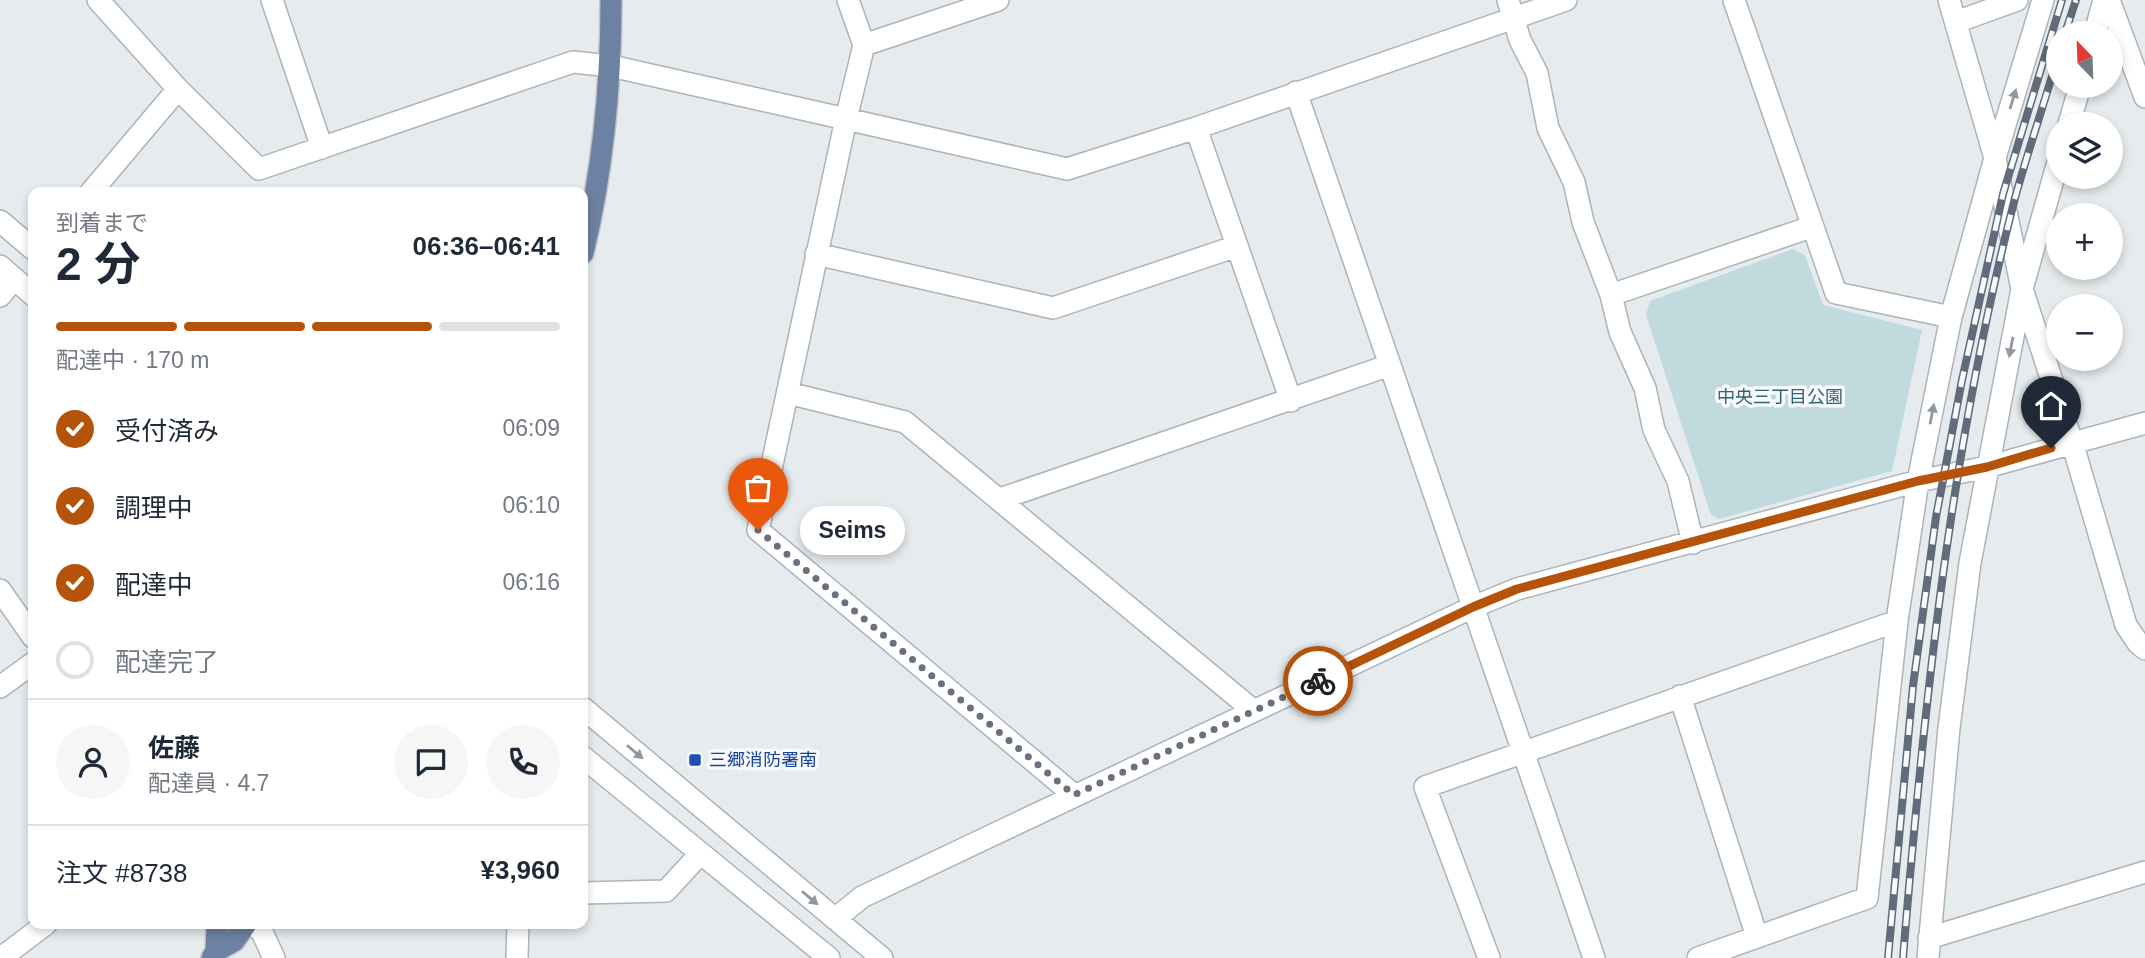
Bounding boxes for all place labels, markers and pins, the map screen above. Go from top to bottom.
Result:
pin [2021,376,2081,448]
pin [728,458,788,530]
callout: Seims [800,505,905,554]
place label: 三郷消防署南 [709,750,817,770]
marker: 三郷消防署南 [687,752,703,768]

